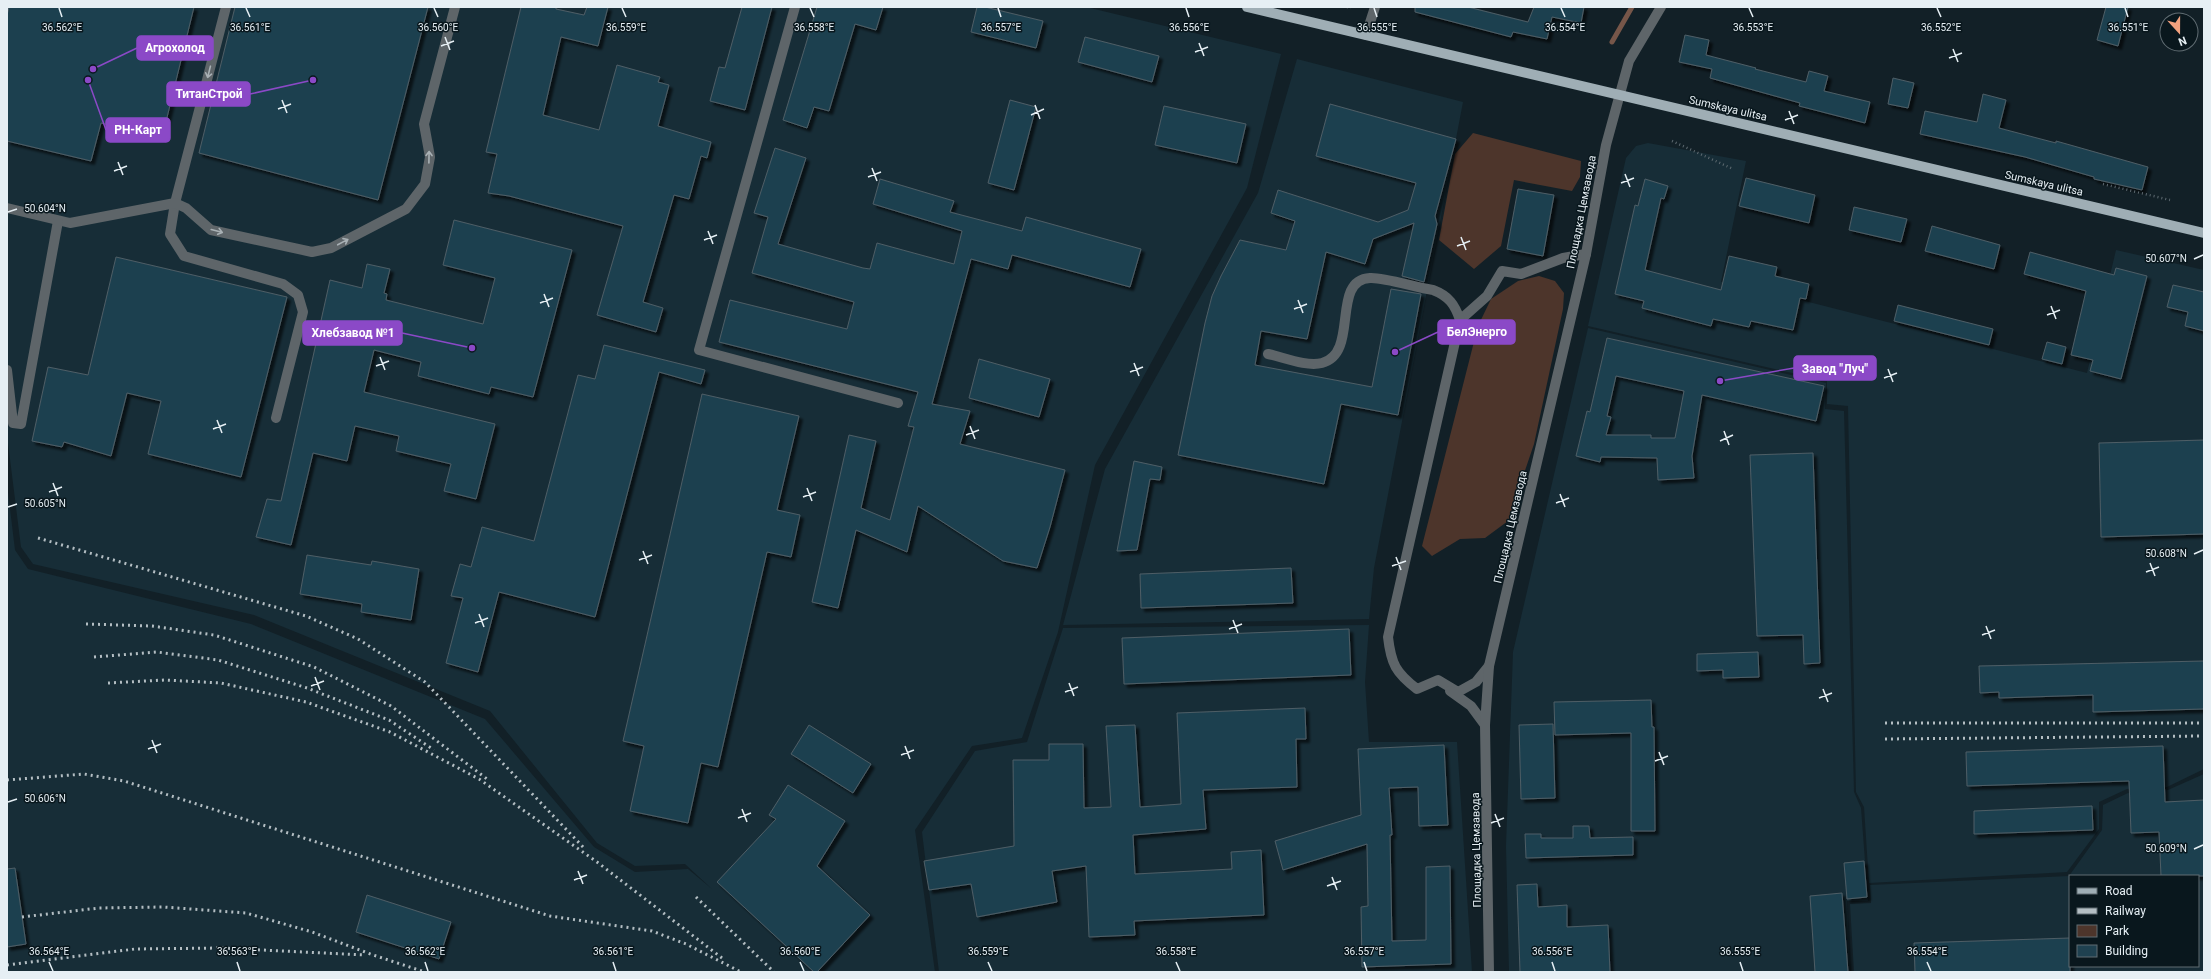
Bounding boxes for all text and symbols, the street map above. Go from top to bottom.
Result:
north arrow [2159,12,2199,52]
text: 36.562°E [42,22,82,33]
text: 36.561°E [230,22,270,33]
text: 36.560°E [418,22,458,33]
text: 36.559°E [606,22,646,33]
text: 36.558°E [794,22,834,33]
text: 36.557°E [981,22,1021,33]
text: 36.556°E [1169,22,1209,33]
text: 36.555°E [1357,22,1397,33]
text: 36.554°E [1545,22,1585,33]
text: 36.553°E [1733,22,1773,33]
text: 36.552°E [1921,22,1961,33]
text: 36.551°E [2108,22,2148,33]
text: N [2176,33,2188,48]
callout: Агрохолод [137,36,213,60]
text: Агрохолод [145,41,205,55]
one-way arrow [205,65,212,78]
callout: ТитанСтрой [167,82,250,106]
text: ТитанСтрой [175,87,243,101]
street label: Sumskaya ulitsa [1687,93,1768,124]
callout: РН-Карт [106,118,170,142]
text: РН-Карт [114,123,162,137]
one-way arrow [425,151,433,164]
street label: Площадка Цемзавода [1564,154,1599,270]
street label: Sumskaya ulitsa [2003,168,2084,199]
text: 50.604°N [24,203,66,214]
one-way arrow [210,227,223,235]
one-way arrow [336,238,348,245]
text: 50.607°N [2145,253,2187,264]
callout: БелЭнерго [1438,320,1515,344]
callout: Хлебзавод №1 [303,321,402,345]
text: БелЭнерго [1447,325,1507,339]
text: Хлебзавод №1 [311,326,395,340]
callout: Завод "Луч" [1794,356,1876,380]
text: Завод "Луч" [1802,362,1868,376]
street label: Площадка Цемзавода [1491,469,1530,585]
text: 50.605°N [24,498,66,509]
text: 50.608°N [2145,548,2187,559]
street label: Площадка Цемзавода [1469,792,1484,908]
text: 50.606°N [24,793,66,804]
text: 50.609°N [2145,843,2187,854]
legend [2069,875,2199,967]
text: Road [2105,884,2133,898]
text: Railway [2105,904,2146,918]
text: Park [2105,924,2130,938]
text: Building [2105,944,2148,958]
text: 36.564°E [29,946,69,957]
text: 36.563°E [217,946,257,957]
text: 36.562°E [405,946,445,957]
text: 36.561°E [593,946,633,957]
text: 36.560°E [780,946,820,957]
text: 36.559°E [968,946,1008,957]
text: 36.558°E [1156,946,1196,957]
text: 36.557°E [1344,946,1384,957]
text: 36.556°E [1532,946,1572,957]
text: 36.555°E [1720,946,1760,957]
text: 36.554°E [1907,946,1947,957]

